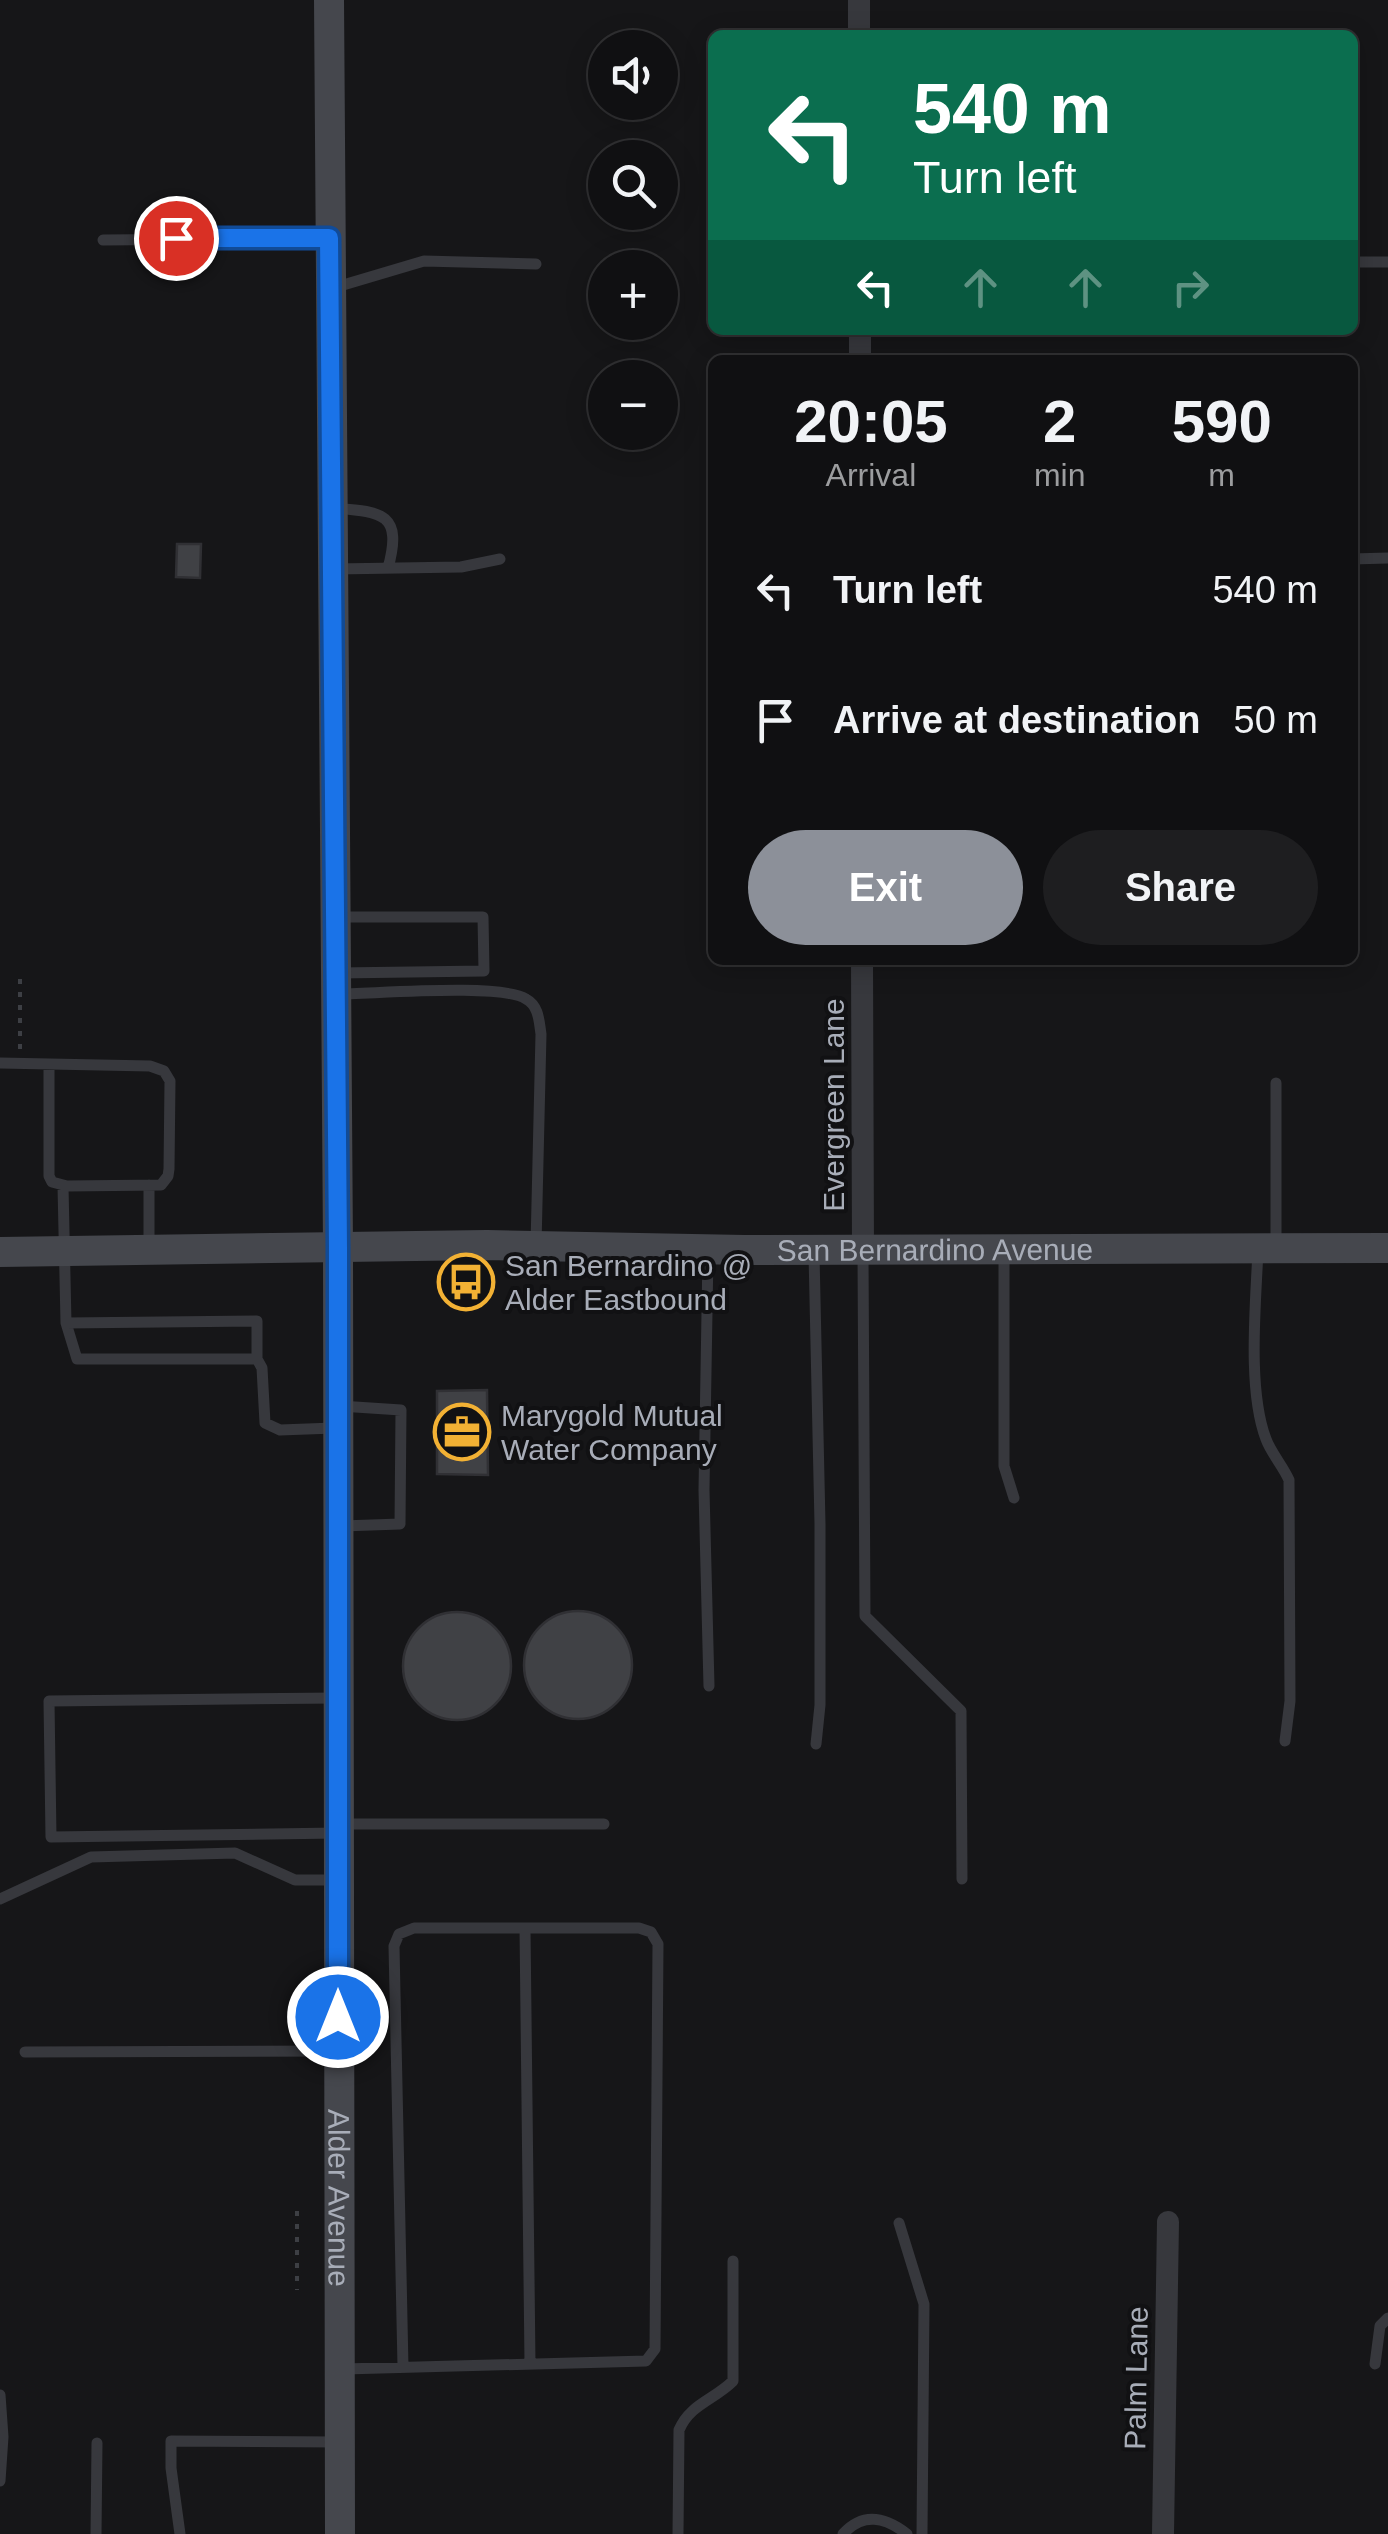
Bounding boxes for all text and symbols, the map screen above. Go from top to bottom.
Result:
map controls [588,30,678,450]
button: sound [588,30,678,120]
icon: left [748,70,878,200]
text: 540 m [913,70,1111,148]
button: search [588,140,678,230]
text: Turn left [913,152,1076,203]
pin [134,196,219,281]
icon: arrive [149,211,204,266]
button: + [588,250,678,340]
icon: left [848,260,903,315]
icon: ahead [953,260,1008,315]
icon: ahead [1058,260,1113,315]
icon: right [1163,260,1218,315]
button: − [588,360,678,450]
text: 20:05 [794,388,948,455]
text: 2 [1043,388,1076,455]
text: 590 [1172,388,1272,455]
text: Arrival [826,457,916,493]
text: min [1034,457,1085,493]
text: m [1208,457,1235,493]
icon: left [748,563,803,618]
text: Turn left [833,569,982,611]
text: 540 m [1212,569,1318,611]
icon: arrive [748,693,803,748]
text: Arrive at destination [833,699,1200,741]
text: 50 m [1234,699,1318,741]
button: Exit [748,830,1023,945]
button: Share [1043,830,1318,945]
street label: Evergreen Lane [817,998,850,1212]
street label: San Bernardino Avenue [777,1232,1093,1266]
place label: San Bernardino @ Alder Eastbound [505,1249,752,1316]
bus stop icon: San Bernardino @ Alder Eastbound [436,1252,496,1312]
place label: Marygold Mutual Water Company [501,1399,723,1466]
office icon: Marygold Mutual Water Company [432,1402,492,1462]
position arrow [286,1965,390,2069]
street label: Alder Avenue [323,2109,356,2287]
street label: Palm Lane [1118,2306,1154,2450]

